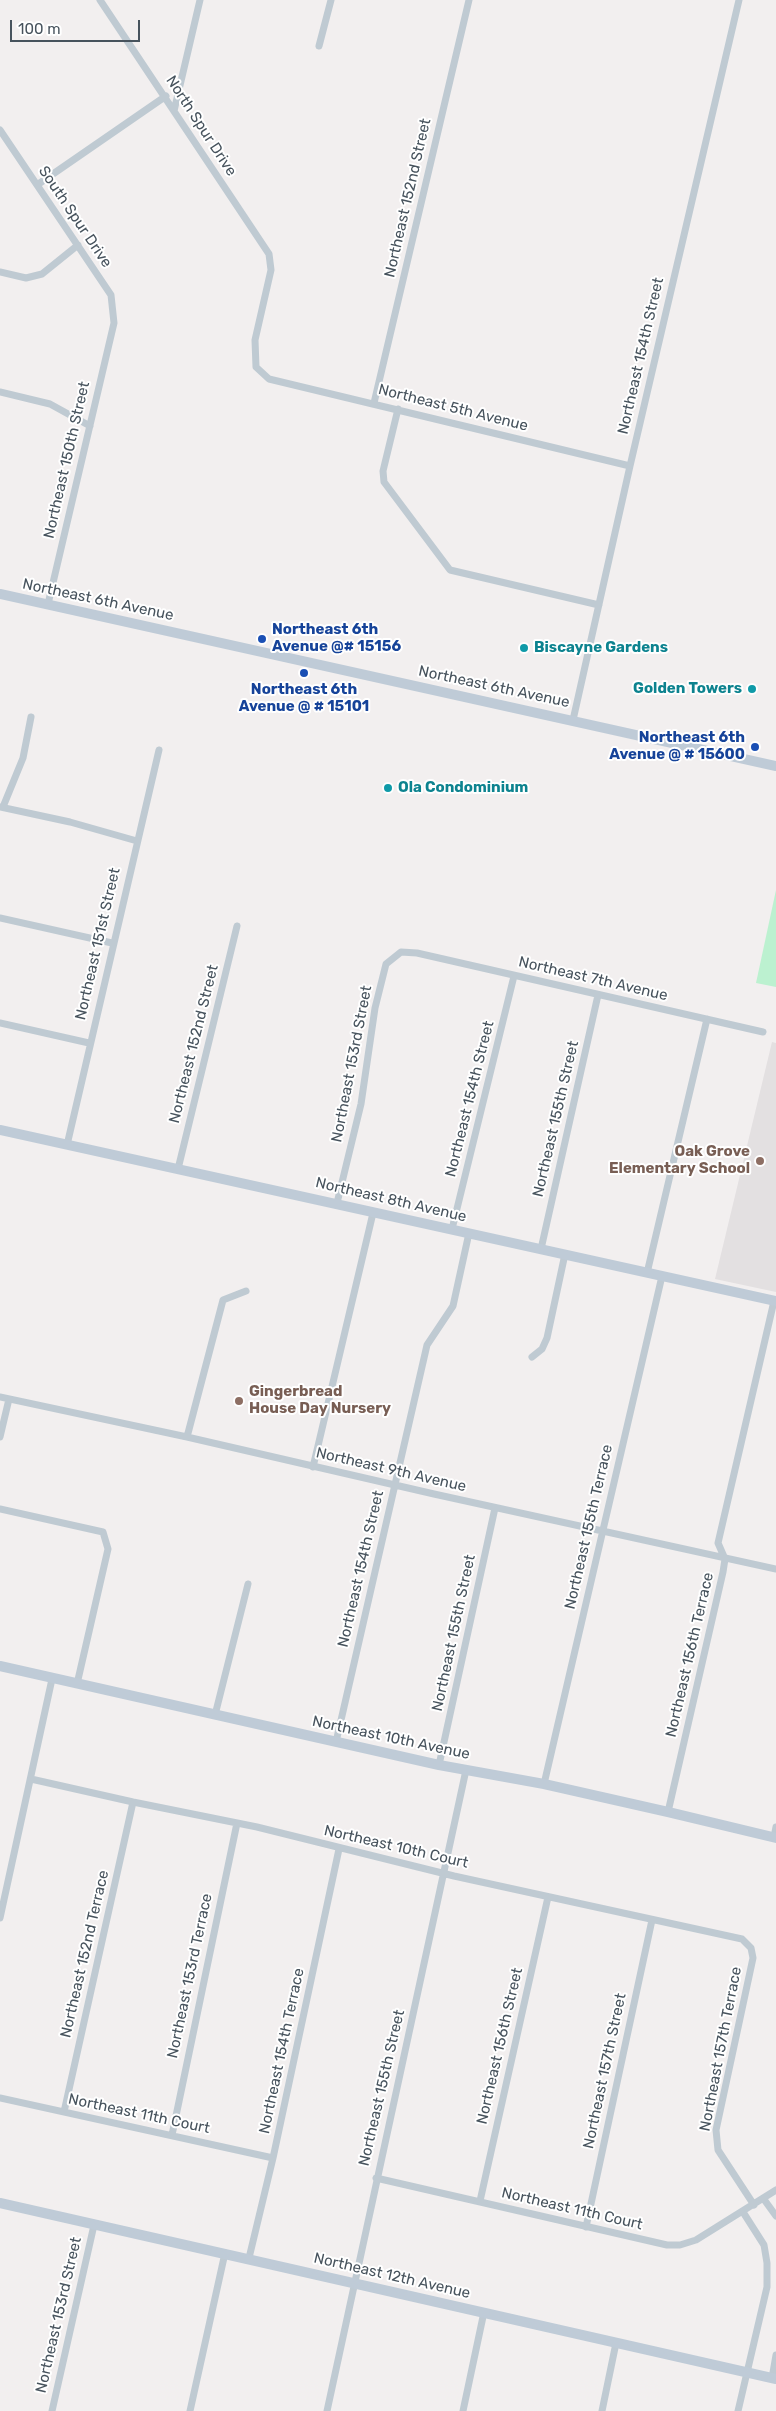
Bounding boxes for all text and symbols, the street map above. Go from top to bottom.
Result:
scale bar [12,10,142,42]
text: 100 m [18,20,60,38]
street label: North Spur Drive [162,72,240,180]
street label: Northeast 152nd Street [381,117,435,279]
street label: South Spur Drive [34,163,116,271]
street label: Northeast 154th Street [614,276,668,436]
street label: Northeast 150th Street [40,380,94,540]
street label: Northeast 5th Avenue [376,381,530,435]
street label: Northeast 6th Avenue [21,575,175,625]
place label: Northeast 6th Avenue @# 15156 [272,621,401,656]
marker: Northeast 6th Avenue @# 15156 [256,633,268,645]
place label: Biscayne Gardens [534,639,668,657]
marker: Biscayne Gardens [518,642,530,654]
street label: Northeast 6th Avenue [417,662,571,712]
marker: Northeast 6th Avenue @ # 15101 [298,667,310,679]
place label: Golden Towers [633,680,742,698]
place label: Northeast 6th Avenue @ # 15101 [239,681,369,716]
marker: Golden Towers [746,683,758,695]
place label: Northeast 6th Avenue @ # 15600 [609,729,745,764]
marker: Northeast 6th Avenue @ # 15600 [749,741,761,753]
place label: Ola Condominium [398,779,528,797]
marker: Ola Condominium [382,782,394,794]
street label: Northeast 151st Street [72,866,124,1022]
street label: Northeast 7th Avenue [517,953,669,1005]
street label: Northeast 152nd Street [166,963,222,1125]
street label: Northeast 153rd Street [328,984,376,1144]
street label: Northeast 154th Street [442,1019,498,1179]
street label: Northeast 155th Street [529,1039,583,1199]
place label: Oak Grove Elementary School [609,1143,750,1178]
marker: Oak Grove Elementary School [754,1155,766,1167]
street label: Northeast 8th Avenue [314,1174,468,1226]
place label: Gingerbread House Day Nursery [249,1383,391,1418]
marker: Gingerbread House Day Nursery [233,1395,245,1407]
street label: Northeast 155th Terrace [561,1443,617,1611]
street label: Northeast 9th Avenue [314,1444,468,1496]
street label: Northeast 154th Street [334,1489,388,1649]
street label: Northeast 155th Street [429,1553,479,1713]
street label: Northeast 156th Terrace [662,1571,718,1739]
street label: Northeast 10th Avenue [311,1712,471,1764]
street label: Northeast 10th Court [322,1822,470,1872]
street label: Northeast 152nd Terrace [57,1869,113,2039]
street label: Northeast 153rd Terrace [164,1892,216,2060]
street label: Northeast 157th Terrace [696,1965,746,2133]
street label: Northeast 156th Street [473,1966,527,2126]
street label: Northeast 154th Terrace [256,1967,308,2135]
street label: Northeast 157th Street [580,1992,630,2150]
street label: Northeast 155th Street [355,2008,409,2168]
street label: Northeast 11th Court [67,2090,211,2138]
street label: Northeast 11th Court [500,2184,644,2234]
street label: Northeast 153rd Street [32,2235,86,2395]
street label: Northeast 12th Avenue [312,2249,472,2303]

